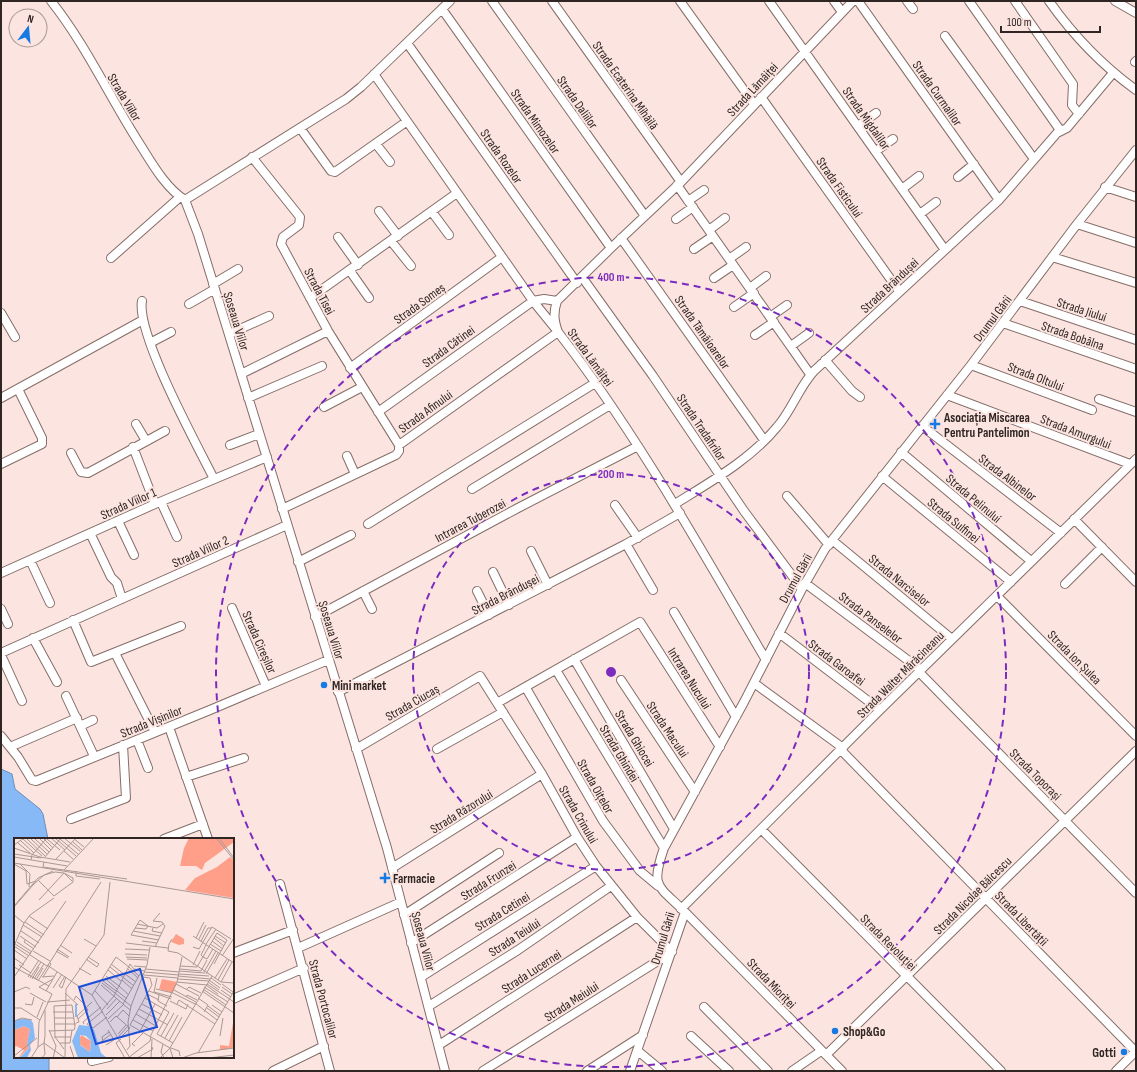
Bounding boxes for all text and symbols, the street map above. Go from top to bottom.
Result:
north arrow [8,8,48,48]
scale bar [1001,8,1100,34]
text: N [26,12,35,26]
text: 100 m [1007,15,1032,30]
street label: Strada Ecaterina Mihăilă [589,38,662,133]
street label: Strada Curmalilor [909,58,966,129]
street label: Strada Lămâiței [724,59,782,120]
street label: Strada Viilor [104,71,145,124]
street label: Strada Daliilor [553,73,601,132]
street label: Strada Migdalilor [839,84,894,153]
street label: Strada Mimozelor [507,86,564,157]
street label: Strada Rozelor [477,126,526,187]
street label: Strada Fisticului [813,154,866,221]
street label: Strada Brândușei [857,255,922,317]
street label: Strada Tisei [300,265,338,318]
text: 400 m [598,270,624,285]
street label: Strada Someș [391,280,449,328]
street label: Șoseaua Viilor [220,290,253,353]
street label: Drumul Gării [970,292,1015,345]
street label: Strada Tămâioarelor [671,293,734,373]
street label: Strada Jiului [1055,294,1109,325]
street label: Strada Bobâlna [1039,318,1106,354]
street label: Strada Cătinei [419,322,478,371]
street label: Strada Lămâiței [564,326,617,390]
street label: Strada Oltului [1005,359,1066,395]
street label: Strada Afinului [395,387,456,437]
street label: Strada Tradafirilor [673,391,730,464]
place label: Asociația Miscarea Pentru Pantelimon [943,410,1030,441]
street label: Strada Amurgului [1038,411,1113,453]
marker: Asociația Miscarea Pentru Pantelimon [929,418,941,430]
street label: Strada Albinelor [975,451,1040,505]
text: 200 m [598,467,624,482]
street label: Strada Pelinului [942,471,1004,527]
street label: Strada Viilor 1 [98,484,159,523]
street label: Strada Sulfinei [924,495,983,547]
street label: Intrarea Tuberozei [432,496,509,546]
street label: Strada Viilor 2 [170,532,231,571]
street label: Drumul Gării [776,551,816,606]
street label: Strada Narciselor [865,551,934,611]
street label: Strada Brândușei [469,571,542,619]
street label: Strada Panselelor [835,589,906,647]
street label: Șoseaua Viilor [315,599,348,662]
street label: Strada Cireșilor [238,609,280,676]
street label: Strada Ion Șulea [1044,627,1105,688]
street label: Strada Walter Mărăcineanu [854,628,948,722]
street label: Strada Garoafei [805,636,868,689]
street label: Intrarea Nucului [664,645,714,712]
centre of rings [604,665,618,679]
place label: Mini market [332,678,387,694]
marker: Mini market [319,680,329,690]
street label: Strada Ciucaș [383,681,443,725]
street label: Strada Macului [643,698,692,761]
street label: Strada Vișinilor [118,702,185,742]
street label: Strada Ghiocei [611,707,657,770]
street label: Strada Ghindei [596,722,642,785]
street label: Strada Toporași [1006,745,1065,804]
street label: Strada Oițelor [573,757,617,817]
street label: Strada Crinului [555,783,601,846]
street label: Strada Răzorului [427,786,496,837]
inset map [14,838,234,1058]
street label: Strada Nicolae Bălcescu [930,853,1015,938]
street label: Strada Frunzei [458,858,519,904]
place label: Farmacie [393,871,435,887]
marker: Farmacie [380,873,390,883]
street label: Strada Libertății [991,888,1051,949]
street label: Strada Cetinei [472,889,533,935]
street label: Șoseaua Viilor [407,910,439,973]
street label: Drumul Gării [647,910,678,966]
street label: Strada Revoluției [857,911,920,974]
street label: Strada Teiului [486,915,543,960]
street label: Strada Lucernei [499,947,564,997]
street label: Strada Mioriței [743,955,799,1012]
street label: Strada Portocalilor [305,958,341,1041]
street label: Strada Meiului [541,978,602,1025]
place label: Shop&Go [843,1024,886,1040]
marker: Shop&Go [830,1026,840,1036]
place label: Gotti [1092,1045,1116,1061]
marker: Gotti [1119,1047,1129,1057]

